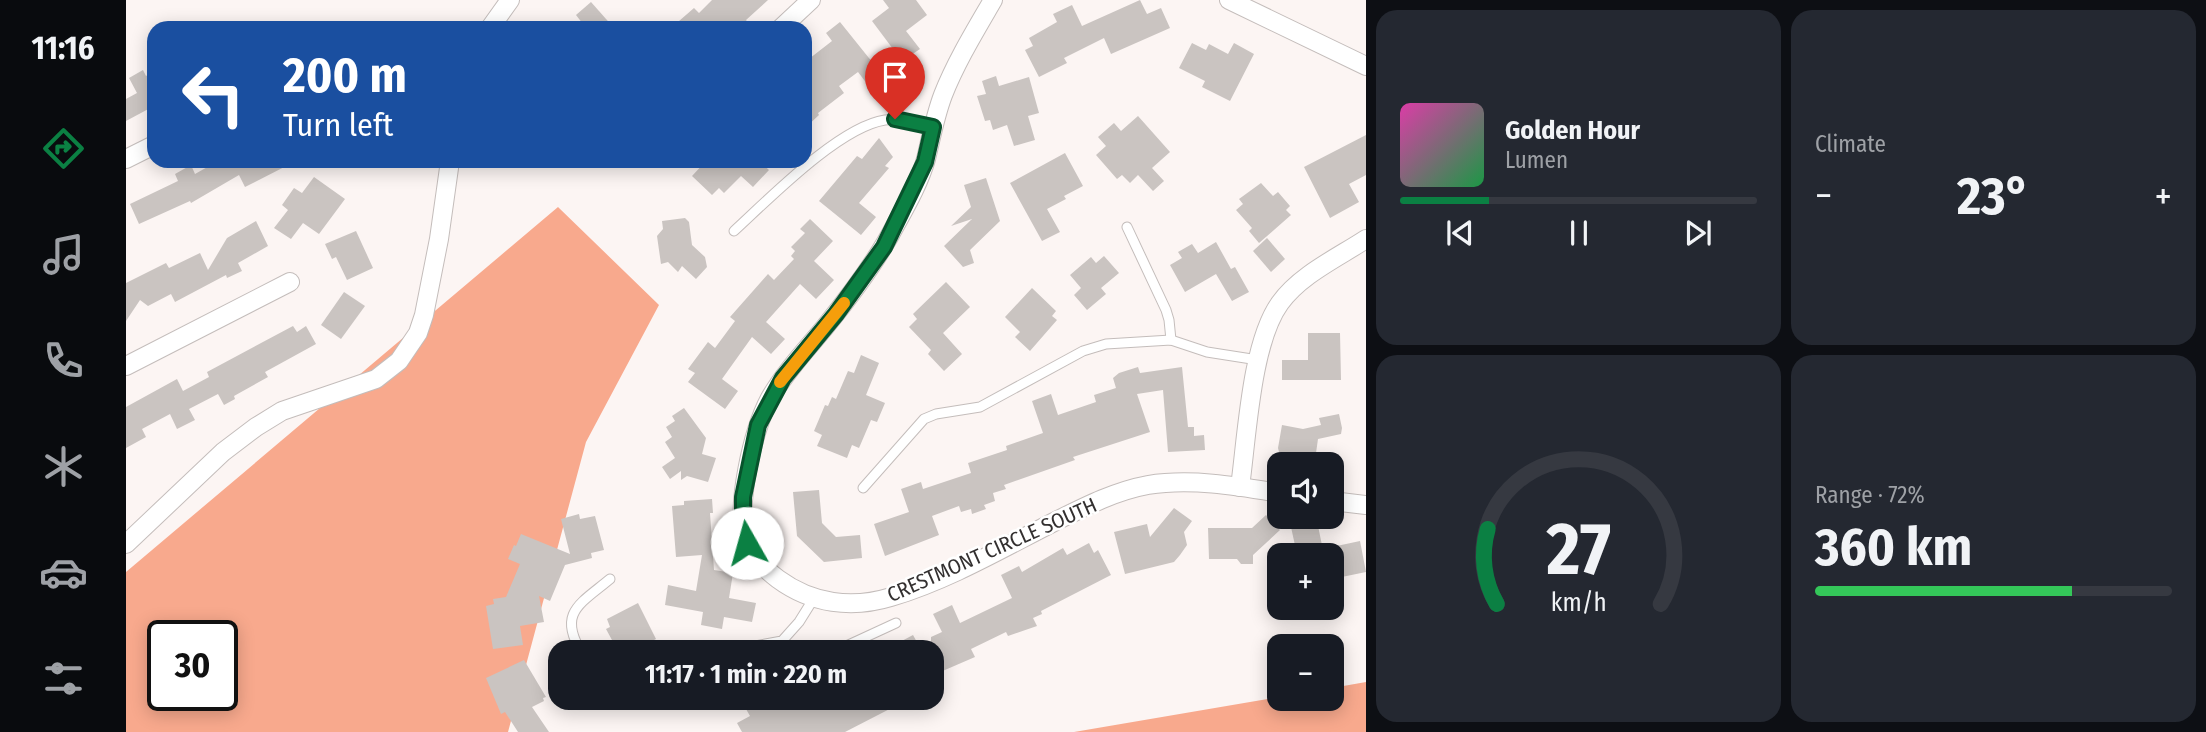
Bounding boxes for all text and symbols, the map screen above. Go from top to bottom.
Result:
text: 11:16 [31,29,95,67]
text: 200 m [283,46,407,105]
pin [865,47,925,119]
icon: left [168,49,259,140]
icon: arrive [876,58,914,96]
text: Turn left [283,106,393,144]
text: Golden Hour [1505,115,1640,146]
icon: directions [39,124,88,173]
text: Climate [1815,130,1886,158]
text: Lumen [1505,146,1568,174]
text: 23° [1957,165,2030,228]
text: − [1815,173,1832,219]
text: + [2155,173,2172,219]
icon: previous [1441,214,1479,252]
icon: pause [1560,214,1598,252]
icon: next [1679,214,1717,252]
icon: music [39,230,88,279]
icon: phone [39,336,88,385]
icon: climate [39,442,88,491]
map controls [1267,452,1344,711]
button: sound [1267,452,1344,529]
text: Range · 72% [1815,481,1925,509]
street label: CRESTMONT CIRCLE SOUTH [883,492,1101,608]
position arrow [710,506,784,580]
text: 27 [1545,507,1611,594]
text: 360 km [1815,516,1972,579]
button: + [1267,543,1344,620]
icon: car [39,548,88,597]
text: km/h [1551,588,1606,618]
speed limit sign: 30 [147,620,238,711]
button: − [1267,634,1344,711]
icon: filters [39,654,88,703]
text: 11:17 · 1 min · 220 m [645,659,847,690]

